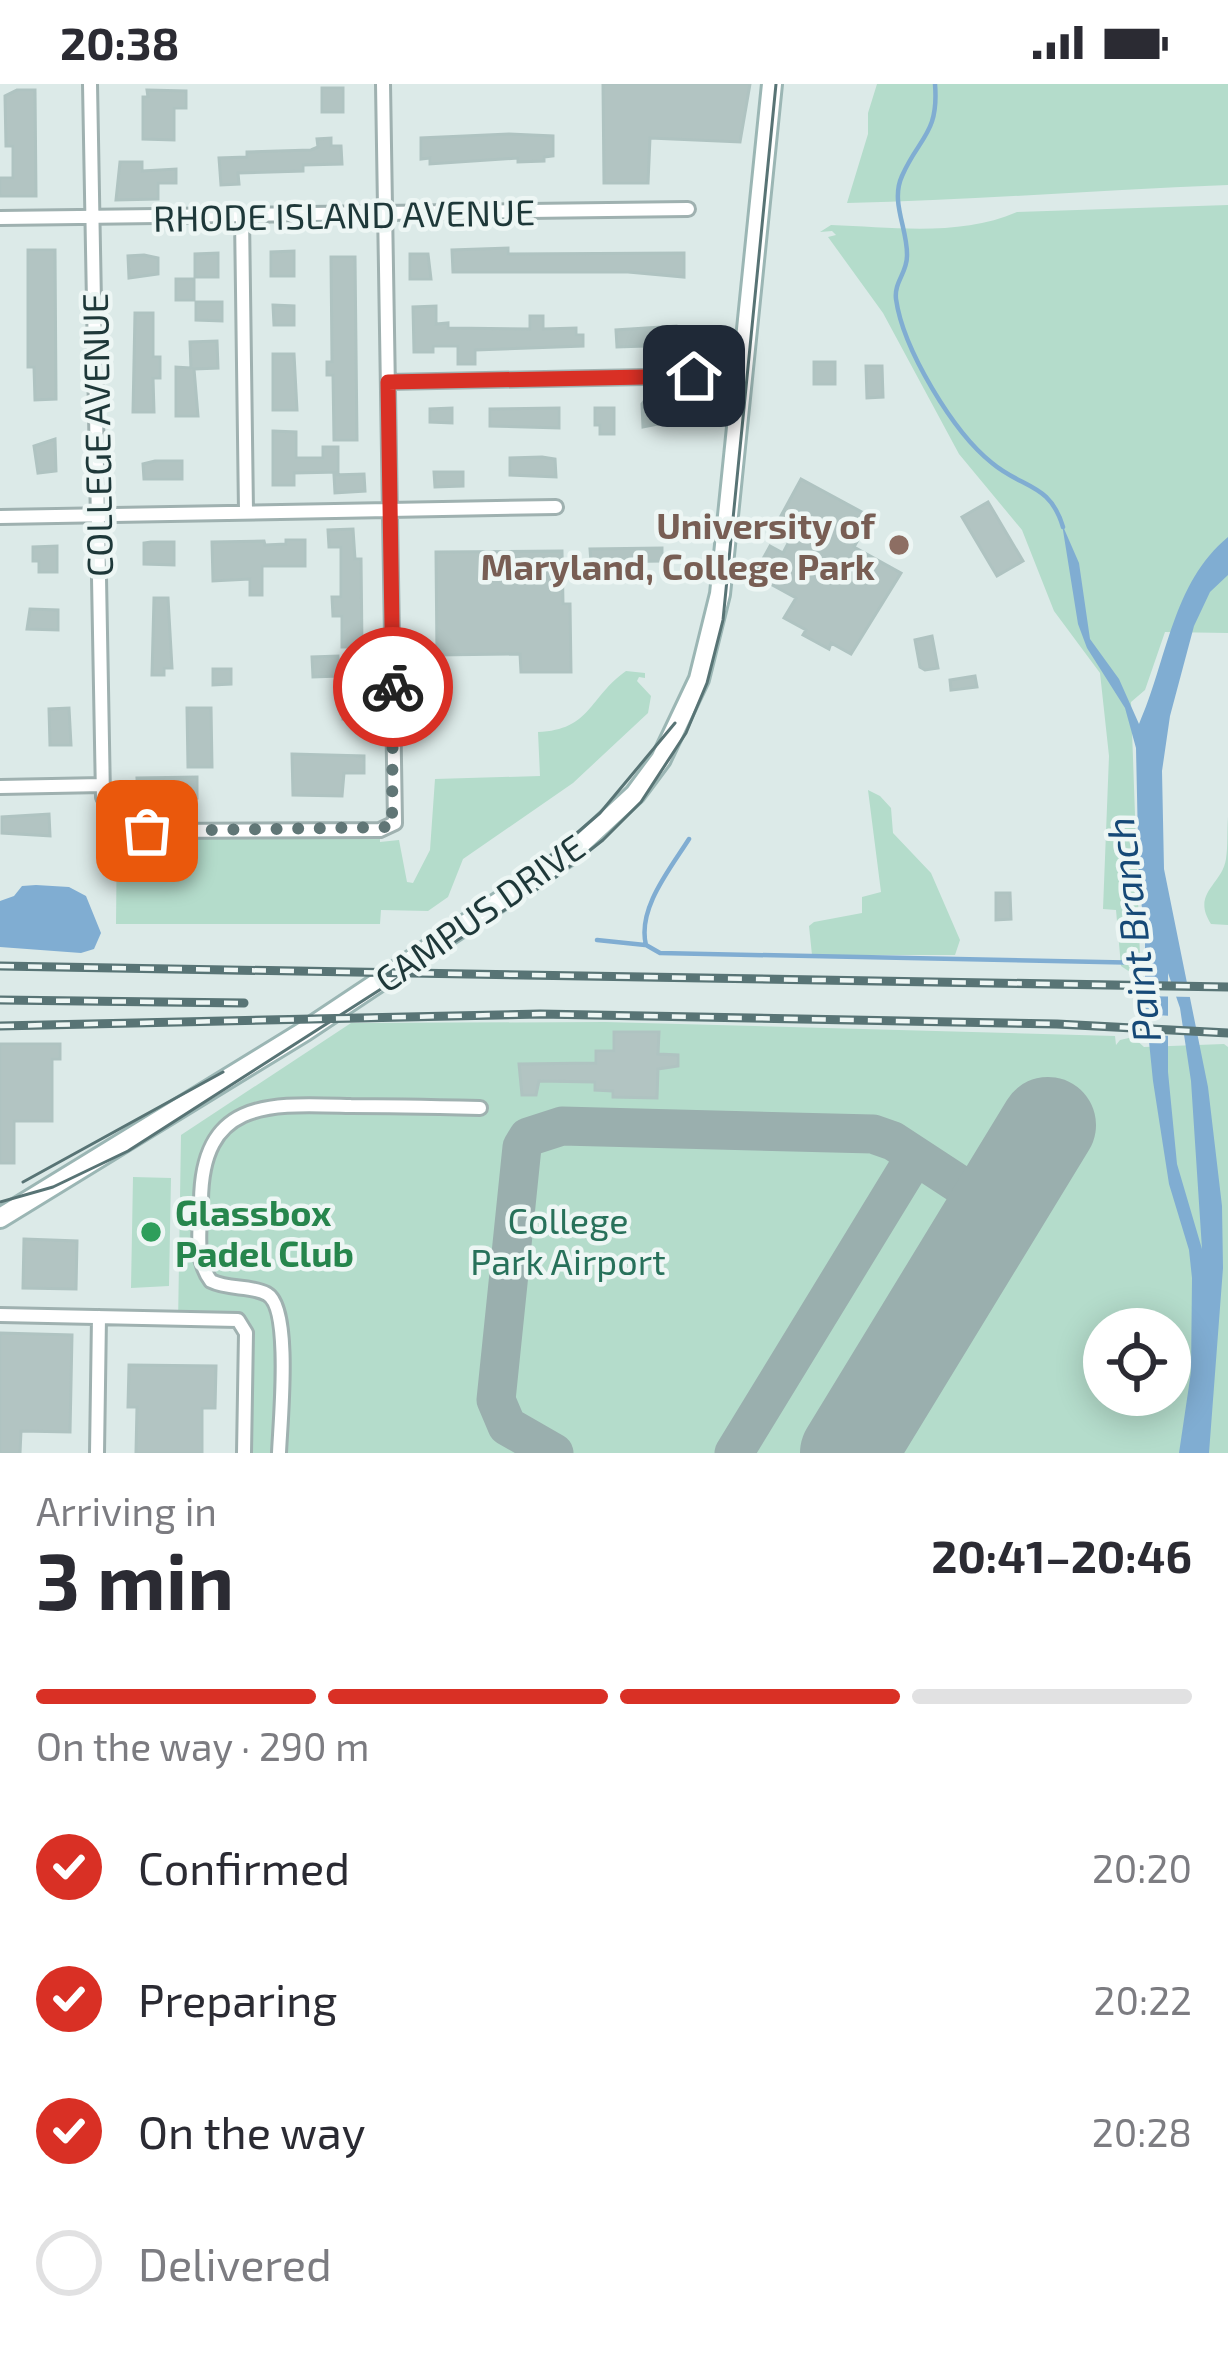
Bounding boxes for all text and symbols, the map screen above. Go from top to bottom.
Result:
text: 20:38 [60,15,180,69]
street label: RHODE ISLAND AVENUE [153,189,535,239]
street label: COLLEGE AVENUE [72,293,120,577]
pin [643,325,745,427]
icon: home [661,343,727,409]
place label: University of Maryland, College Park [481,503,876,588]
marker: University of Maryland, College Park [886,532,912,558]
courier [333,627,453,747]
icon: bike [360,654,426,720]
pin [96,780,198,882]
icon: bag [114,798,180,864]
water label: Paint Branch [1095,815,1169,1045]
street label: CAMPUS DRIVE [366,824,592,1000]
place label: Glassbox Padel Club [175,1190,354,1274]
park label: College Park Airport [470,1198,666,1282]
marker: Glassbox Padel Club [138,1219,164,1245]
map controls [1083,1308,1191,1416]
button: locate [1083,1308,1191,1416]
text: Arriving in [36,1487,217,1534]
text: 20:41–20:46 [931,1528,1192,1582]
text: 3 min [36,1532,234,1626]
text: On the way · 290 m [36,1722,370,1769]
icon: check [36,1834,102,1900]
text: Confirmed [138,1840,350,1894]
text: 20:20 [1092,1844,1192,1891]
icon: check [36,1966,102,2032]
text: Preparing [138,1972,337,2026]
text: 20:22 [1094,1976,1192,2023]
icon: check [36,2098,102,2164]
text: On the way [138,2104,365,2158]
text: 20:28 [1092,2108,1192,2155]
text: Delivered [138,2236,332,2290]

